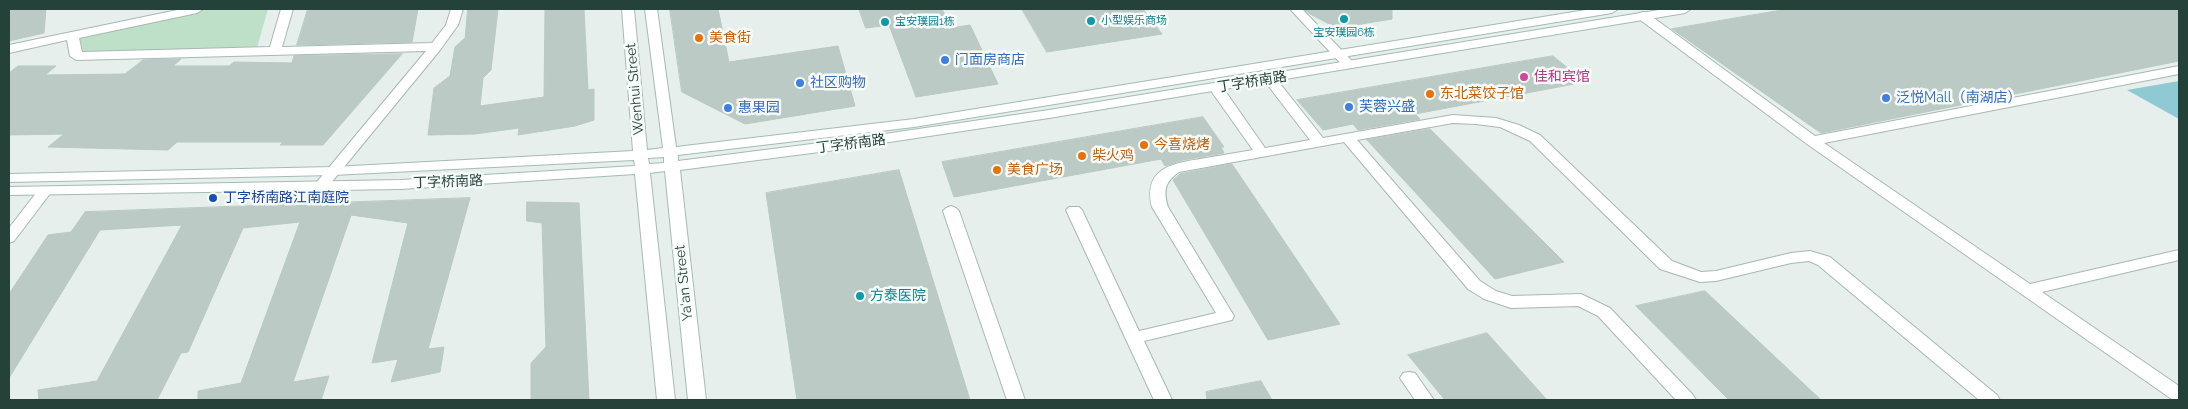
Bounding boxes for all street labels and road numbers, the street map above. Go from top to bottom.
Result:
street label: Wenhui Street [623,42,647,136]
street label: 丁字桥南路 [1216,68,1288,96]
street label: 丁字桥南路 [815,131,887,157]
street label: 丁字桥南路 [413,172,483,192]
street label: Ya'an Street [672,244,696,322]

